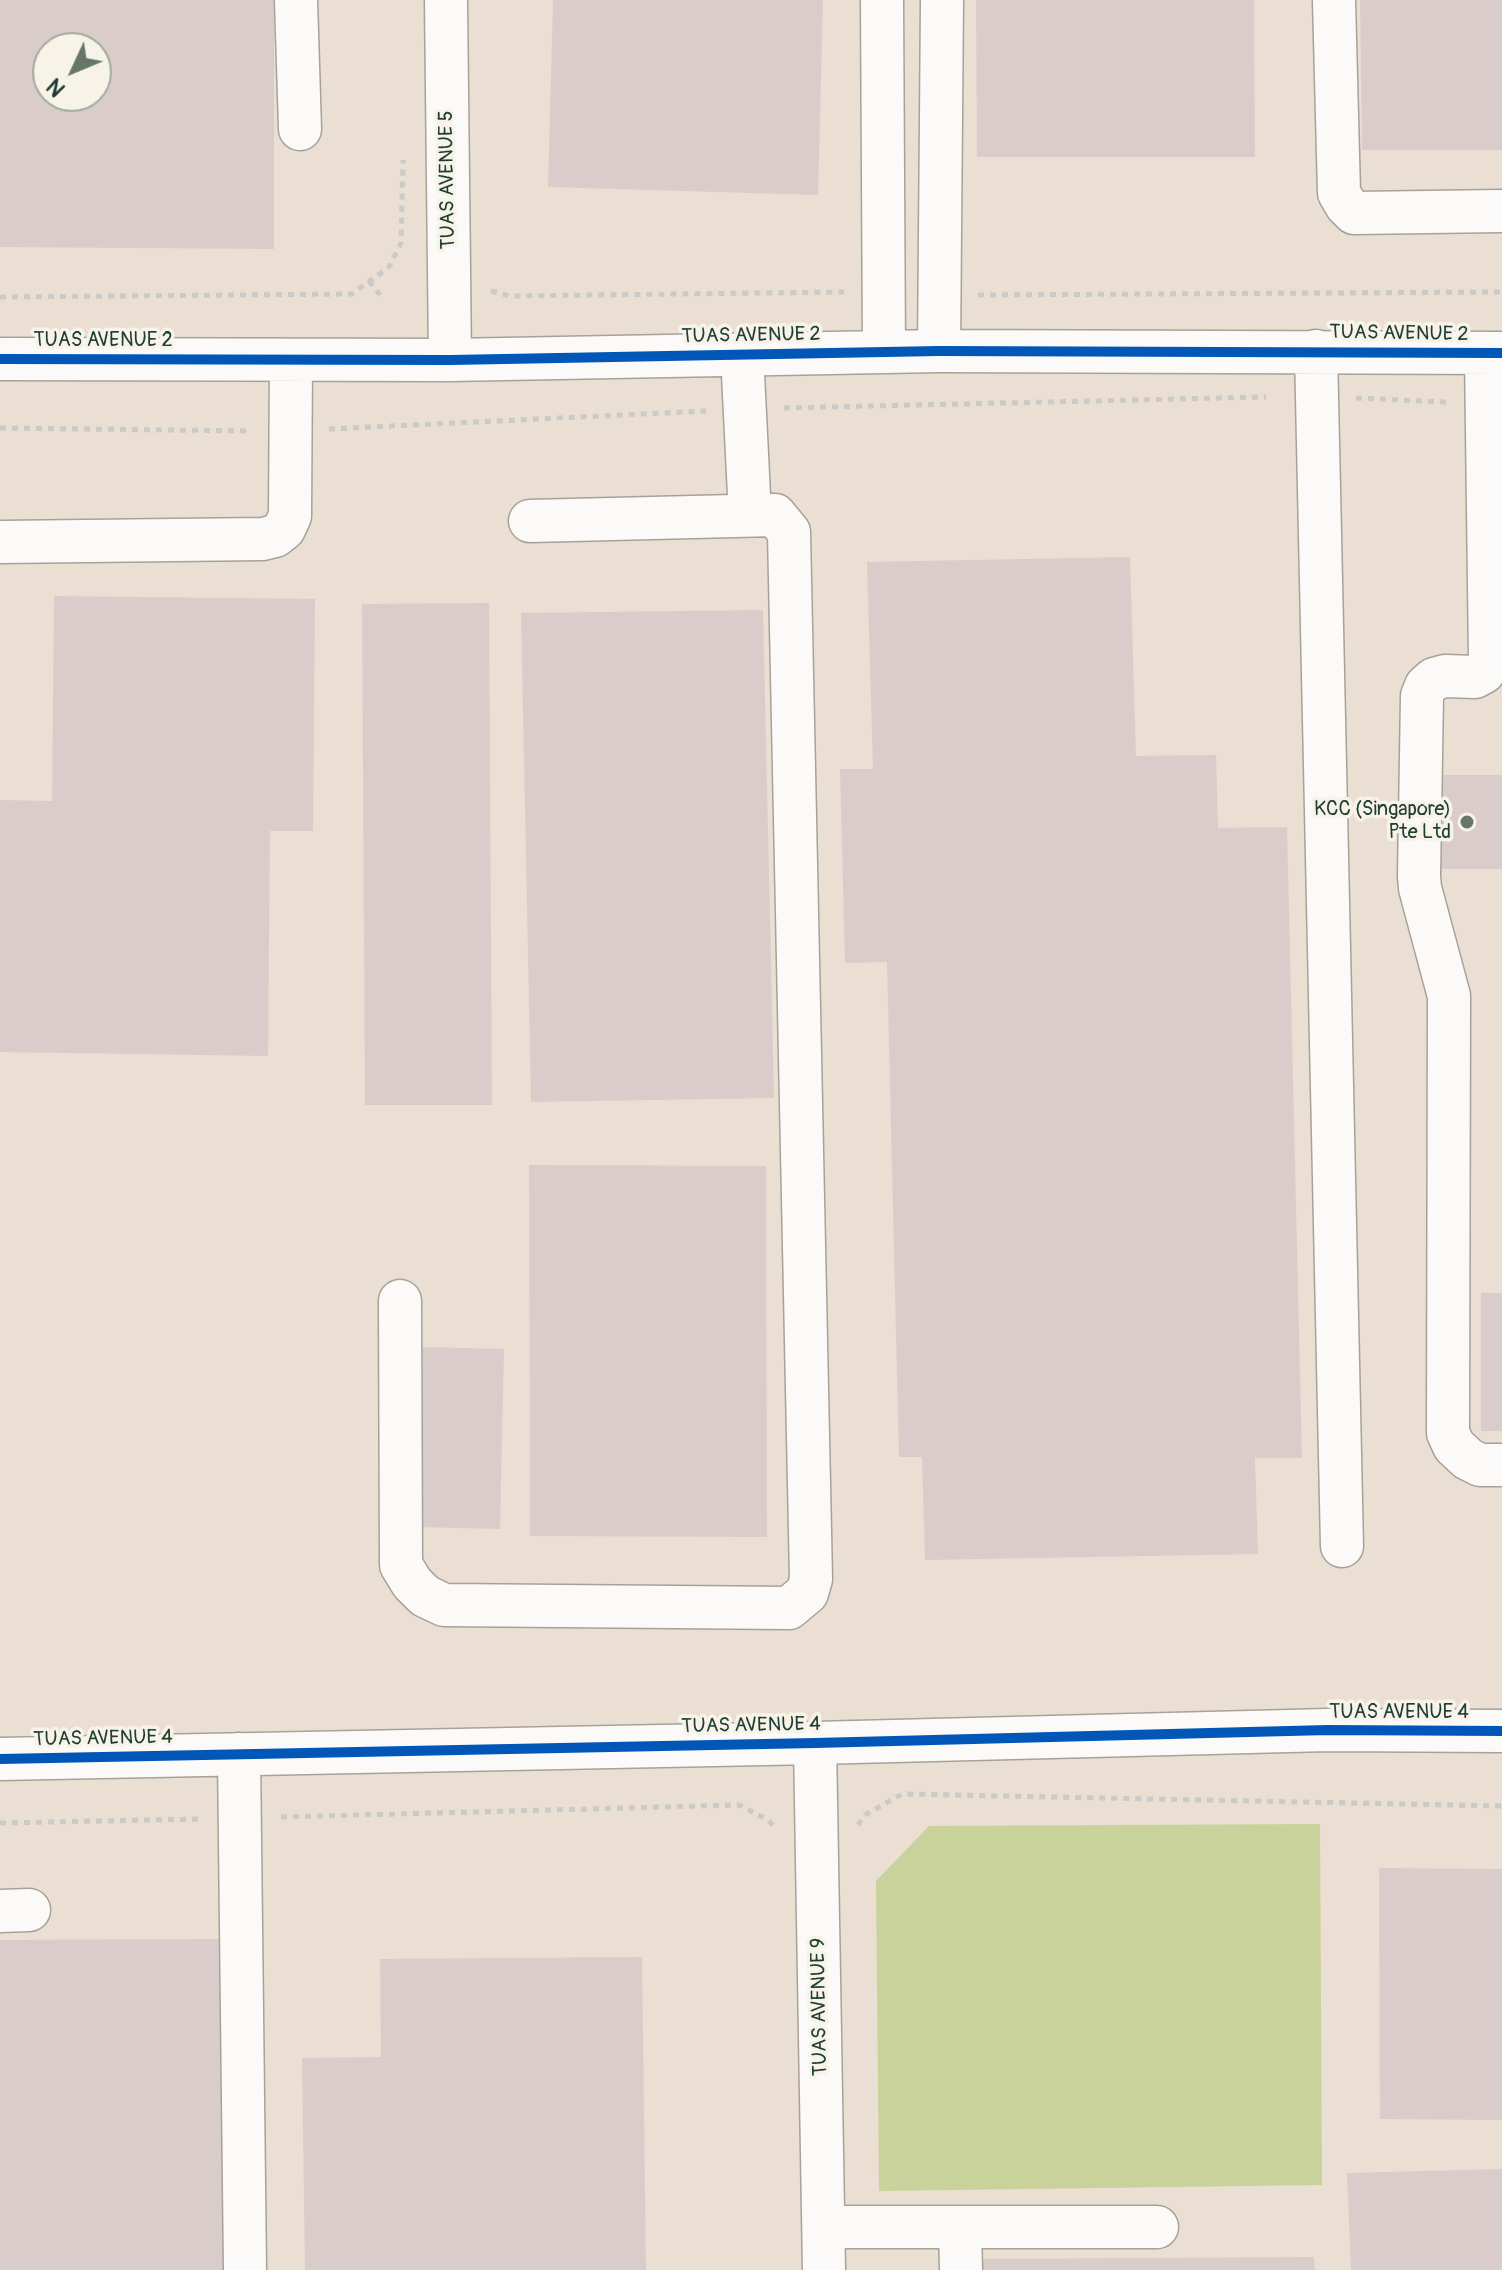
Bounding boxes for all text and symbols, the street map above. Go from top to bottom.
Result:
north arrow [32,32,112,112]
text: N [41,72,71,102]
street label: TUAS AVENUE 5 [435,110,461,250]
street label: TUAS AVENUE 2 [1329,321,1469,347]
street label: TUAS AVENUE 2 [681,323,821,349]
street label: TUAS AVENUE 2 [33,329,173,353]
place label: KCC (Singapore) Pte Ltd [1314,798,1451,845]
marker: KCC (Singapore) Pte Ltd [1458,813,1476,831]
street label: TUAS AVENUE 4 [1329,1701,1469,1725]
street label: TUAS AVENUE 4 [681,1713,821,1739]
street label: TUAS AVENUE 4 [33,1726,173,1752]
street label: TUAS AVENUE 9 [807,1938,833,2076]

